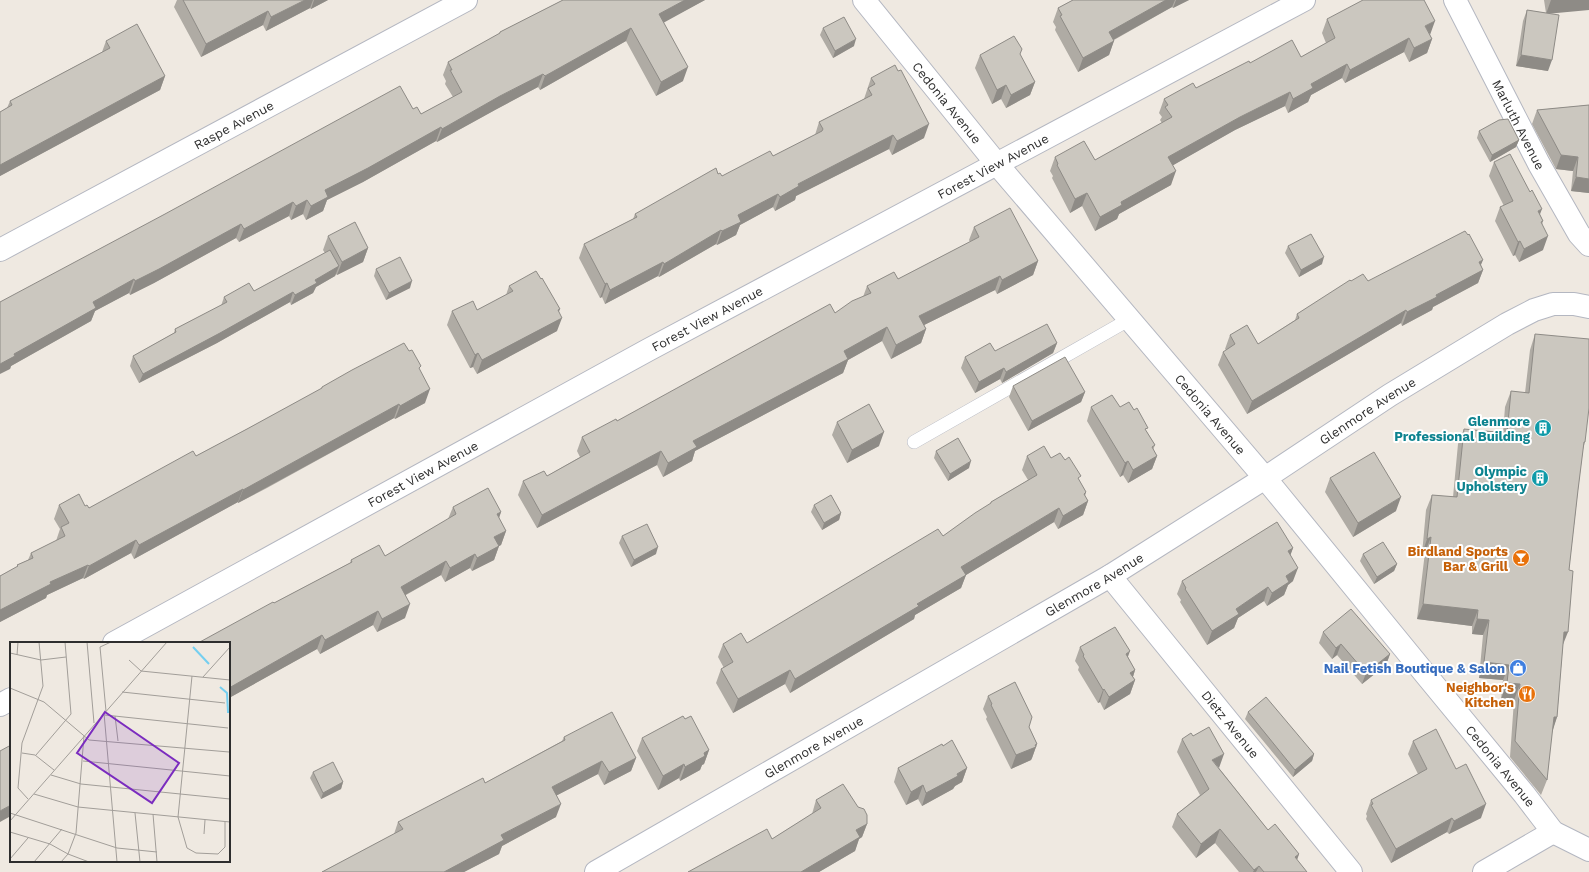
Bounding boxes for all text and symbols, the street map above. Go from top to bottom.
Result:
street label: Cedonia Avenue [909,59,985,147]
street label: Marluth Avenue [1490,77,1548,172]
street label: Raspe Avenue [191,97,276,152]
street label: Forest View Avenue [935,130,1051,202]
street label: Forest View Avenue [649,283,765,354]
street label: Cedonia Avenue [1172,371,1249,457]
street label: Glenmore Avenue [1316,374,1418,447]
place label: Glenmore Professional Building [1394,414,1531,444]
building icon: Glenmore Professional Building [1533,418,1553,438]
street label: Forest View Avenue [365,437,480,510]
place label: Olympic Upholstery [1457,464,1528,494]
building icon: Olympic Upholstery [1530,468,1550,488]
place label: Birdland Sports Bar & Grill [1408,544,1509,574]
bar icon: Birdland Sports Bar & Grill [1511,548,1531,568]
street label: Glenmore Avenue [1042,549,1146,619]
inset map [10,642,230,862]
shop icon: Nail Fetish Boutique & Salon [1508,658,1528,678]
place label: Nail Fetish Boutique & Salon [1324,661,1505,676]
place label: Neighbor's Kitchen [1446,680,1514,710]
restaurant icon: Neighbor's Kitchen [1517,684,1537,704]
street label: Dietz Avenue [1199,687,1262,761]
street label: Glenmore Avenue [761,712,866,781]
street label: Cedonia Avenue [1463,722,1538,810]

